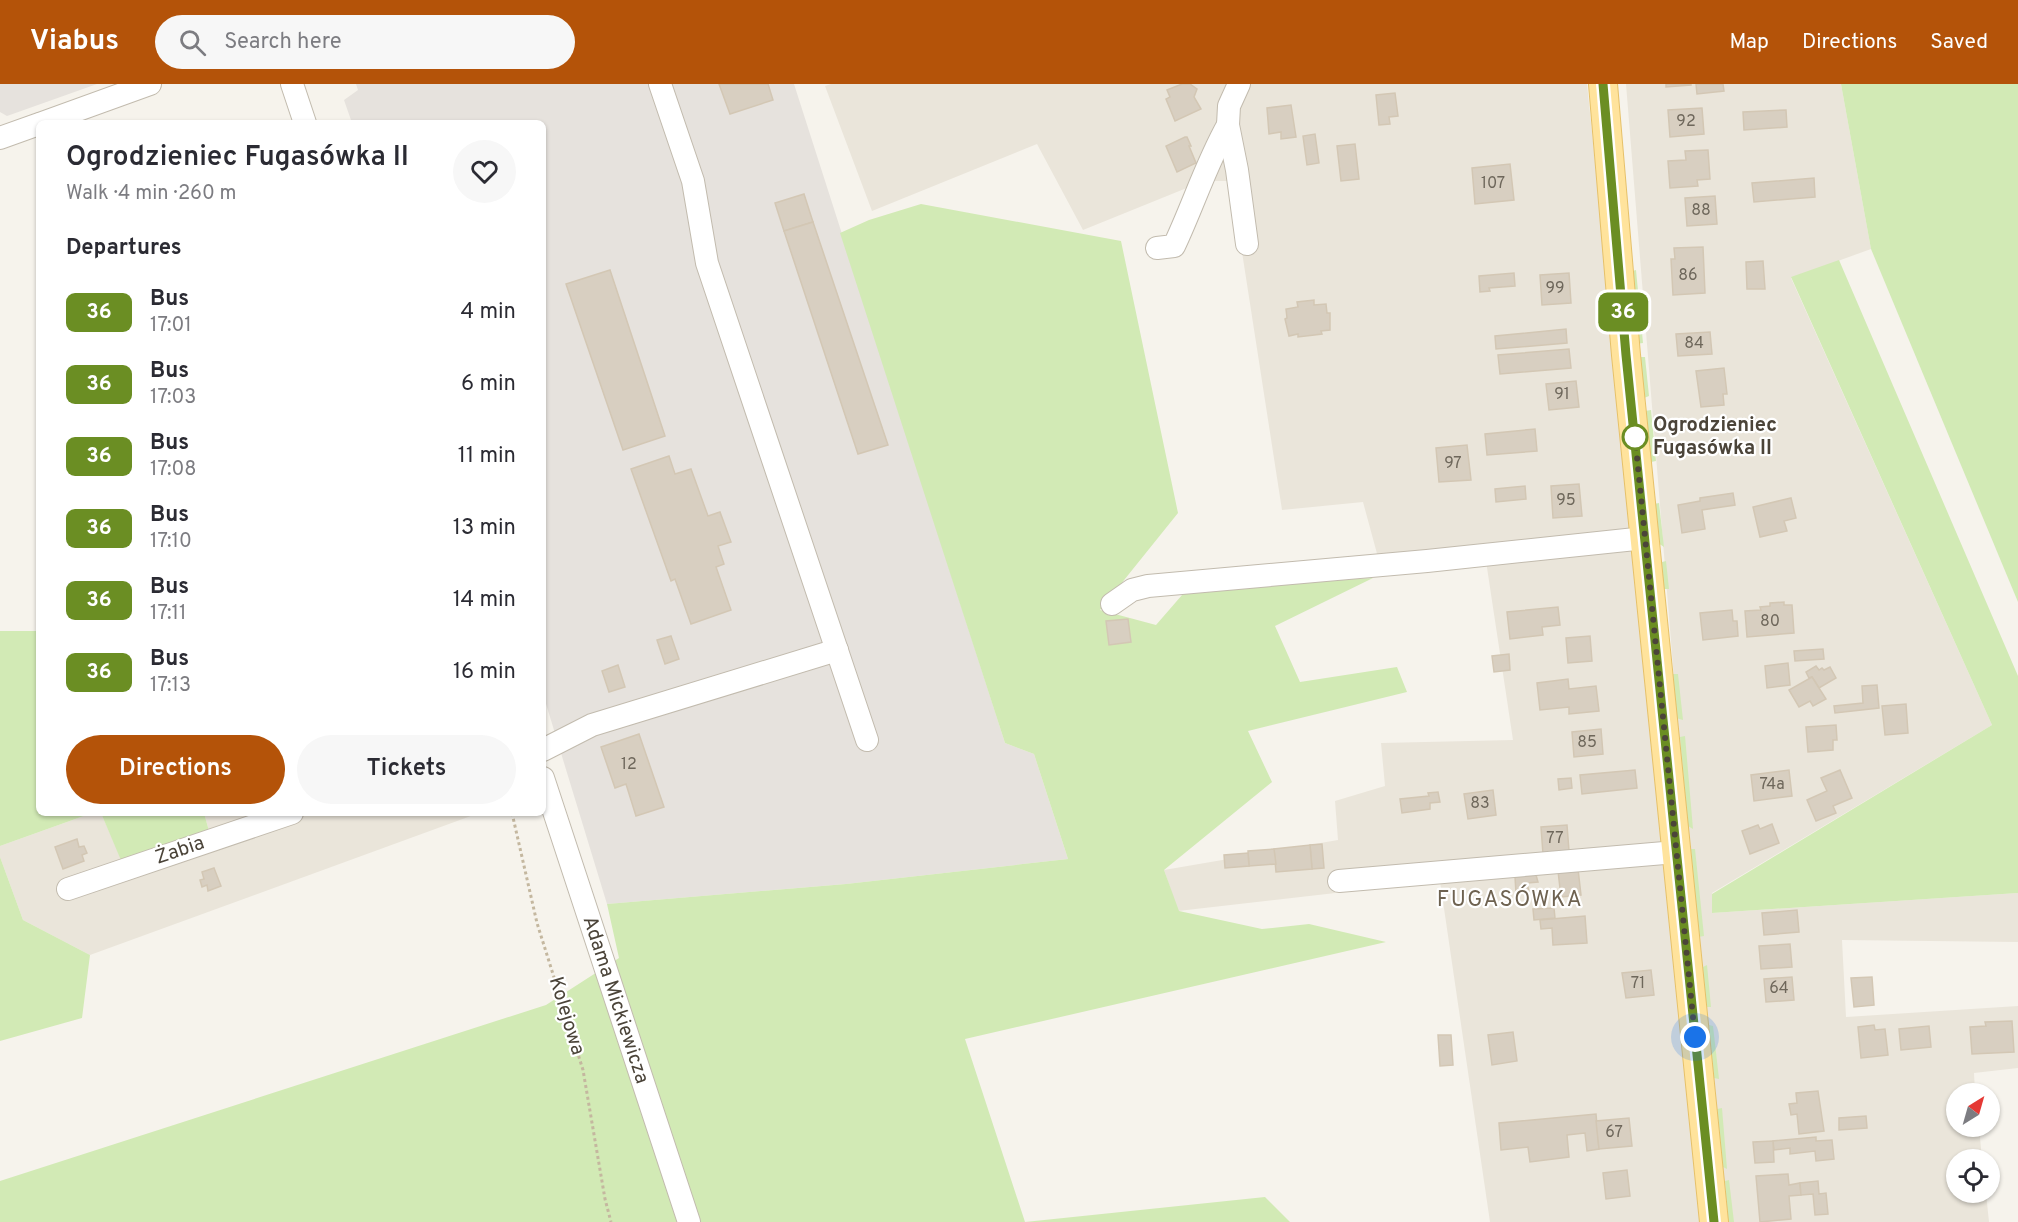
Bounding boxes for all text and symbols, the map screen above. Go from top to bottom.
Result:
search box [155,15,575,69]
text: Viabus [30,24,119,60]
icon: search [176,26,209,59]
text: Search here [224,29,342,56]
text: Map [1729,29,1769,56]
text: Directions [1802,29,1897,56]
text: Saved [1930,29,1988,56]
house number: 92 [1676,112,1696,132]
text: Ogrodzieniec Fugasówka II [66,140,409,176]
button: heart [453,140,516,203]
house number: 107 [1481,174,1505,194]
text: Walk · 4 min · 260 m [66,181,237,207]
house number: 88 [1691,201,1711,221]
text: Departures [66,235,182,262]
house number: 86 [1678,266,1698,286]
house number: 99 [1545,279,1565,299]
text: Bus [150,286,189,313]
line badge: 36 [1596,292,1650,332]
text: 36 [86,299,112,326]
text: 4 min [461,299,516,326]
text: 36 [1610,299,1636,326]
text: 17:01 [150,313,192,339]
house number: 84 [1684,334,1704,354]
text: Bus [150,358,189,385]
text: 36 [86,371,112,398]
text: 6 min [461,371,516,398]
text: 17:03 [150,385,196,411]
house number: 91 [1554,385,1570,405]
place label: Ogrodzieniec Fugasówka II [1653,413,1777,462]
marker: Ogrodzieniec Fugasówka II [1622,424,1648,450]
text: Bus [150,430,189,457]
text: 36 [86,443,112,470]
text: 11 min [458,443,516,470]
house number: 97 [1444,454,1462,474]
text: 17:08 [150,457,197,483]
house number: 95 [1556,491,1576,511]
text: Bus [150,502,189,529]
text: 36 [86,515,112,542]
text: 13 min [453,515,516,542]
text: 17:10 [150,529,192,555]
text: Bus [150,574,189,601]
text: 36 [86,587,112,614]
text: 14 min [453,587,516,614]
text: 17:11 [150,601,186,627]
house number: 80 [1760,612,1780,632]
text: Bus [150,646,189,673]
text: 36 [86,659,112,686]
text: 16 min [453,659,516,686]
text: 17:13 [150,673,191,699]
house number: 85 [1577,733,1597,753]
button: Directions [66,735,285,804]
button: Tickets [297,735,516,804]
house number: 12 [621,755,637,775]
house number: 74a [1759,775,1785,795]
house number: 83 [1470,794,1490,814]
house number: 77 [1546,829,1564,849]
street label: Żabia [152,830,208,871]
district label: FUGASÓWKA [1437,884,1583,914]
street label: Adama Mickiewicza [576,913,654,1087]
street label: Kolejowa [542,974,590,1058]
house number: 71 [1631,974,1645,994]
house number: 64 [1769,979,1789,999]
your location [1680,1022,1710,1052]
north arrow [1946,1083,2000,1137]
map controls [1946,1083,2000,1203]
house number: 67 [1605,1123,1623,1143]
button: locate [1946,1149,2000,1203]

